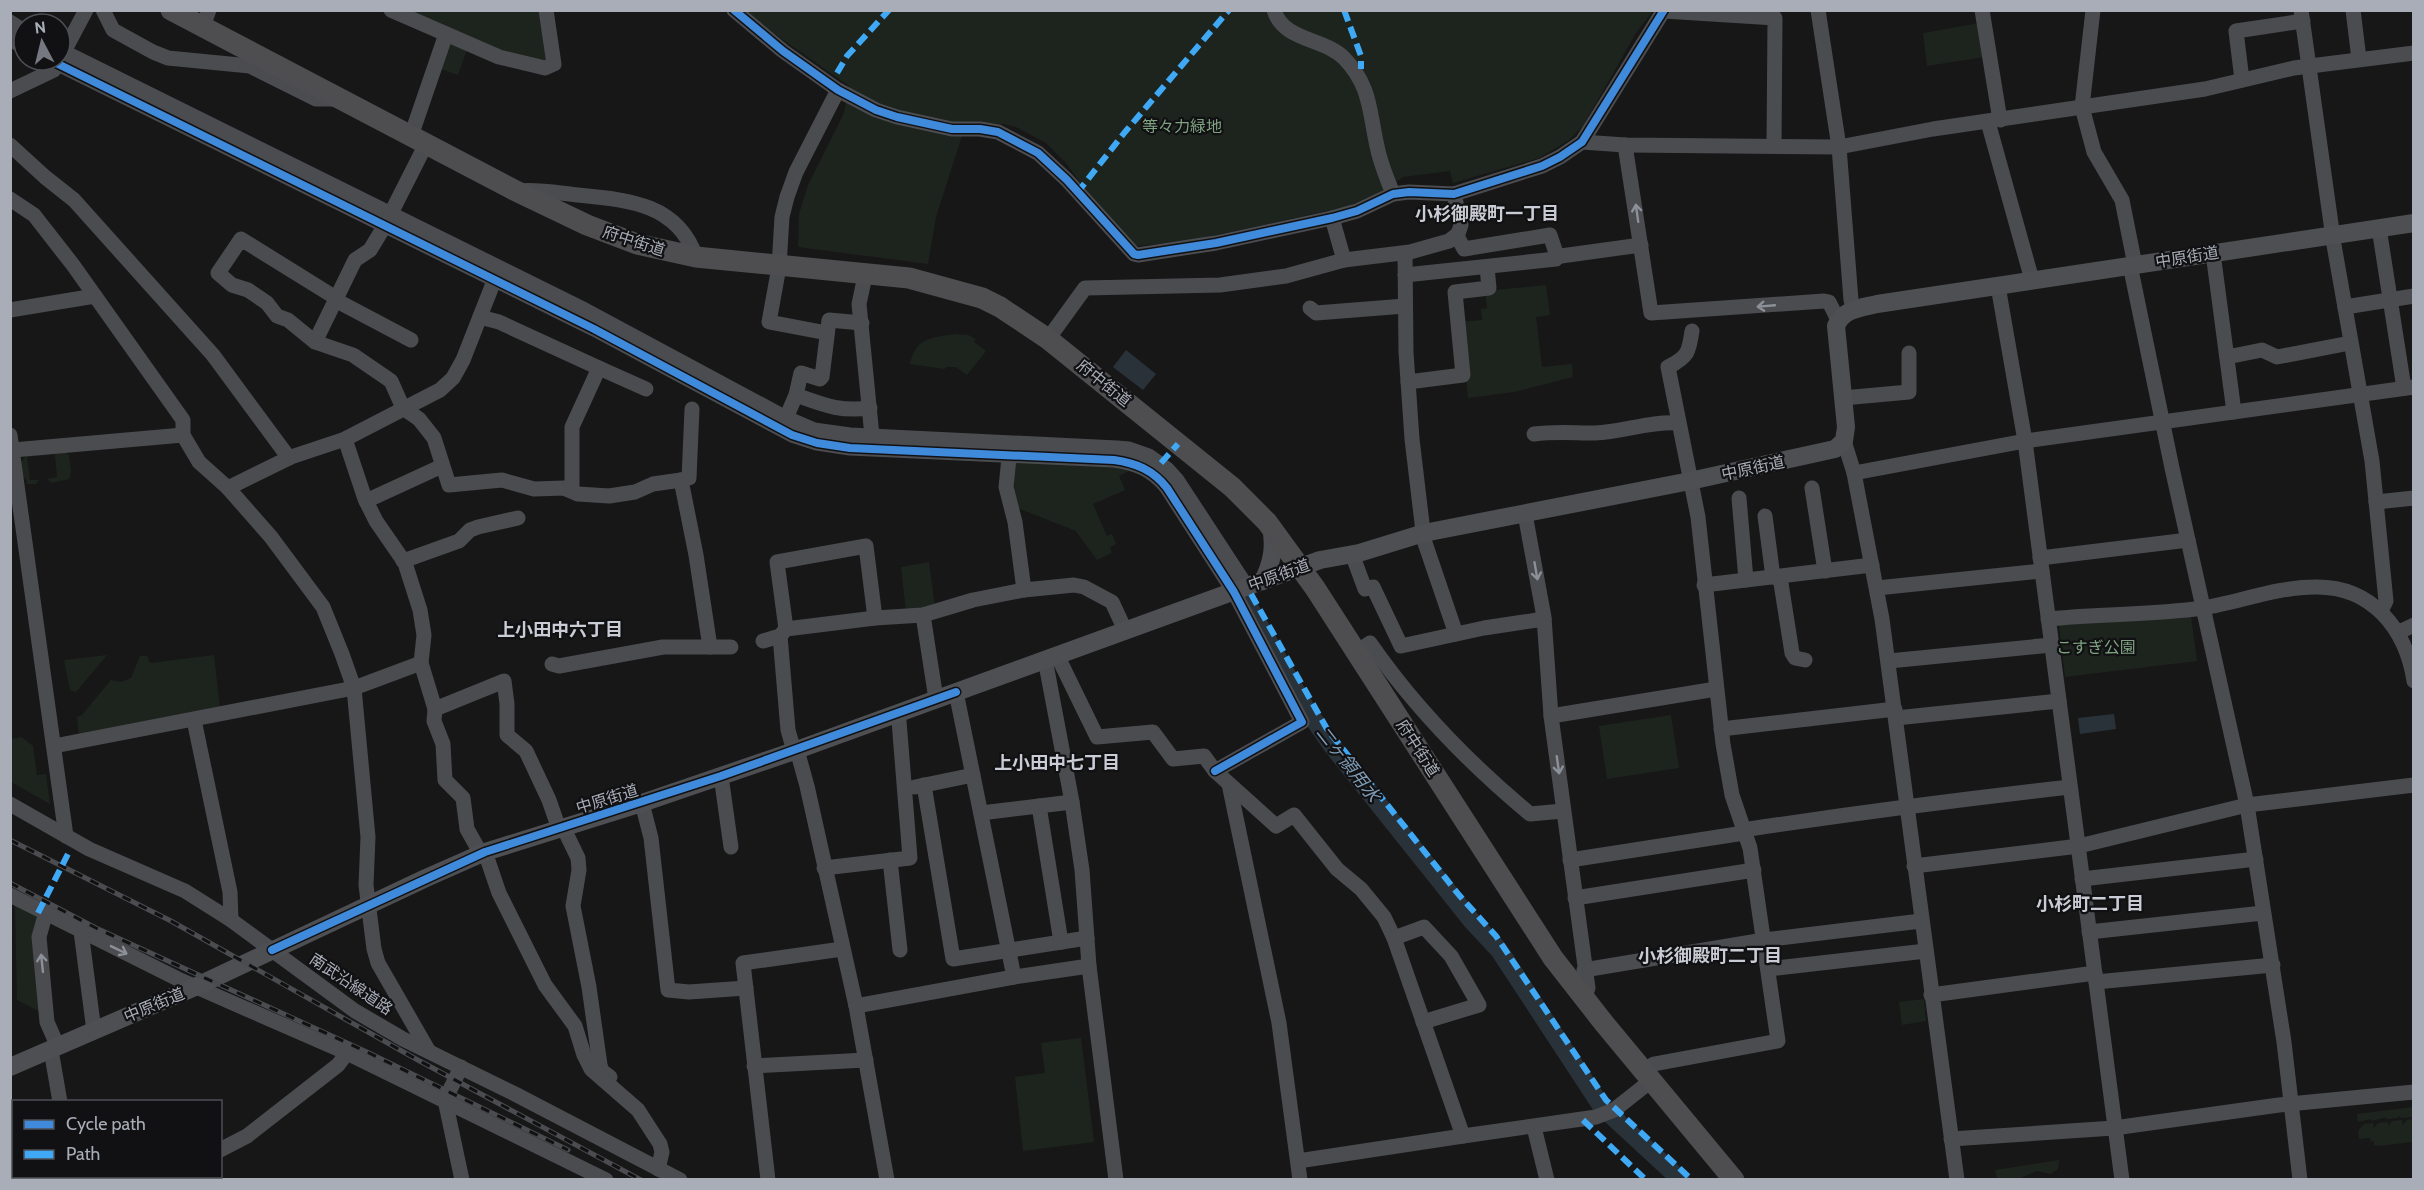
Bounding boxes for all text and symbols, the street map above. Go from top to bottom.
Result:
north arrow [12,12,72,72]
text: N [33,17,47,38]
park label: 等々力緑地 [1142,117,1222,136]
district label: 小杉御殿町一丁目 [1415,203,1559,225]
one-way arrow [1631,204,1642,224]
street label: 府中街道 [601,222,667,260]
street label: 中原街道 [2154,243,2220,271]
one-way arrow [1757,301,1776,312]
street label: 府中街道 [1073,355,1135,411]
street label: 中原街道 [1720,452,1786,484]
street label: 中原街道 [1246,555,1312,595]
one-way arrow [1530,561,1541,581]
district label: 上小田中六丁目 [497,619,623,641]
park label: こすぎ公園 [2056,638,2136,657]
street label: 府中街道 [1393,716,1443,780]
water label: 二ヶ領用水 [1312,722,1386,808]
district label: 上小田中七丁目 [994,752,1120,774]
one-way arrow [1552,754,1563,774]
street label: 中原街道 [574,781,640,817]
district label: 小杉町二丁目 [2036,893,2144,915]
one-way arrow [109,944,127,956]
district label: 小杉御殿町二丁目 [1638,945,1782,967]
street label: 南武沿線道路 [306,949,396,1019]
one-way arrow [36,954,47,974]
street label: 中原街道 [121,984,187,1026]
legend [12,1100,222,1178]
text: Cycle path [66,1113,146,1135]
text: Path [66,1143,100,1165]

